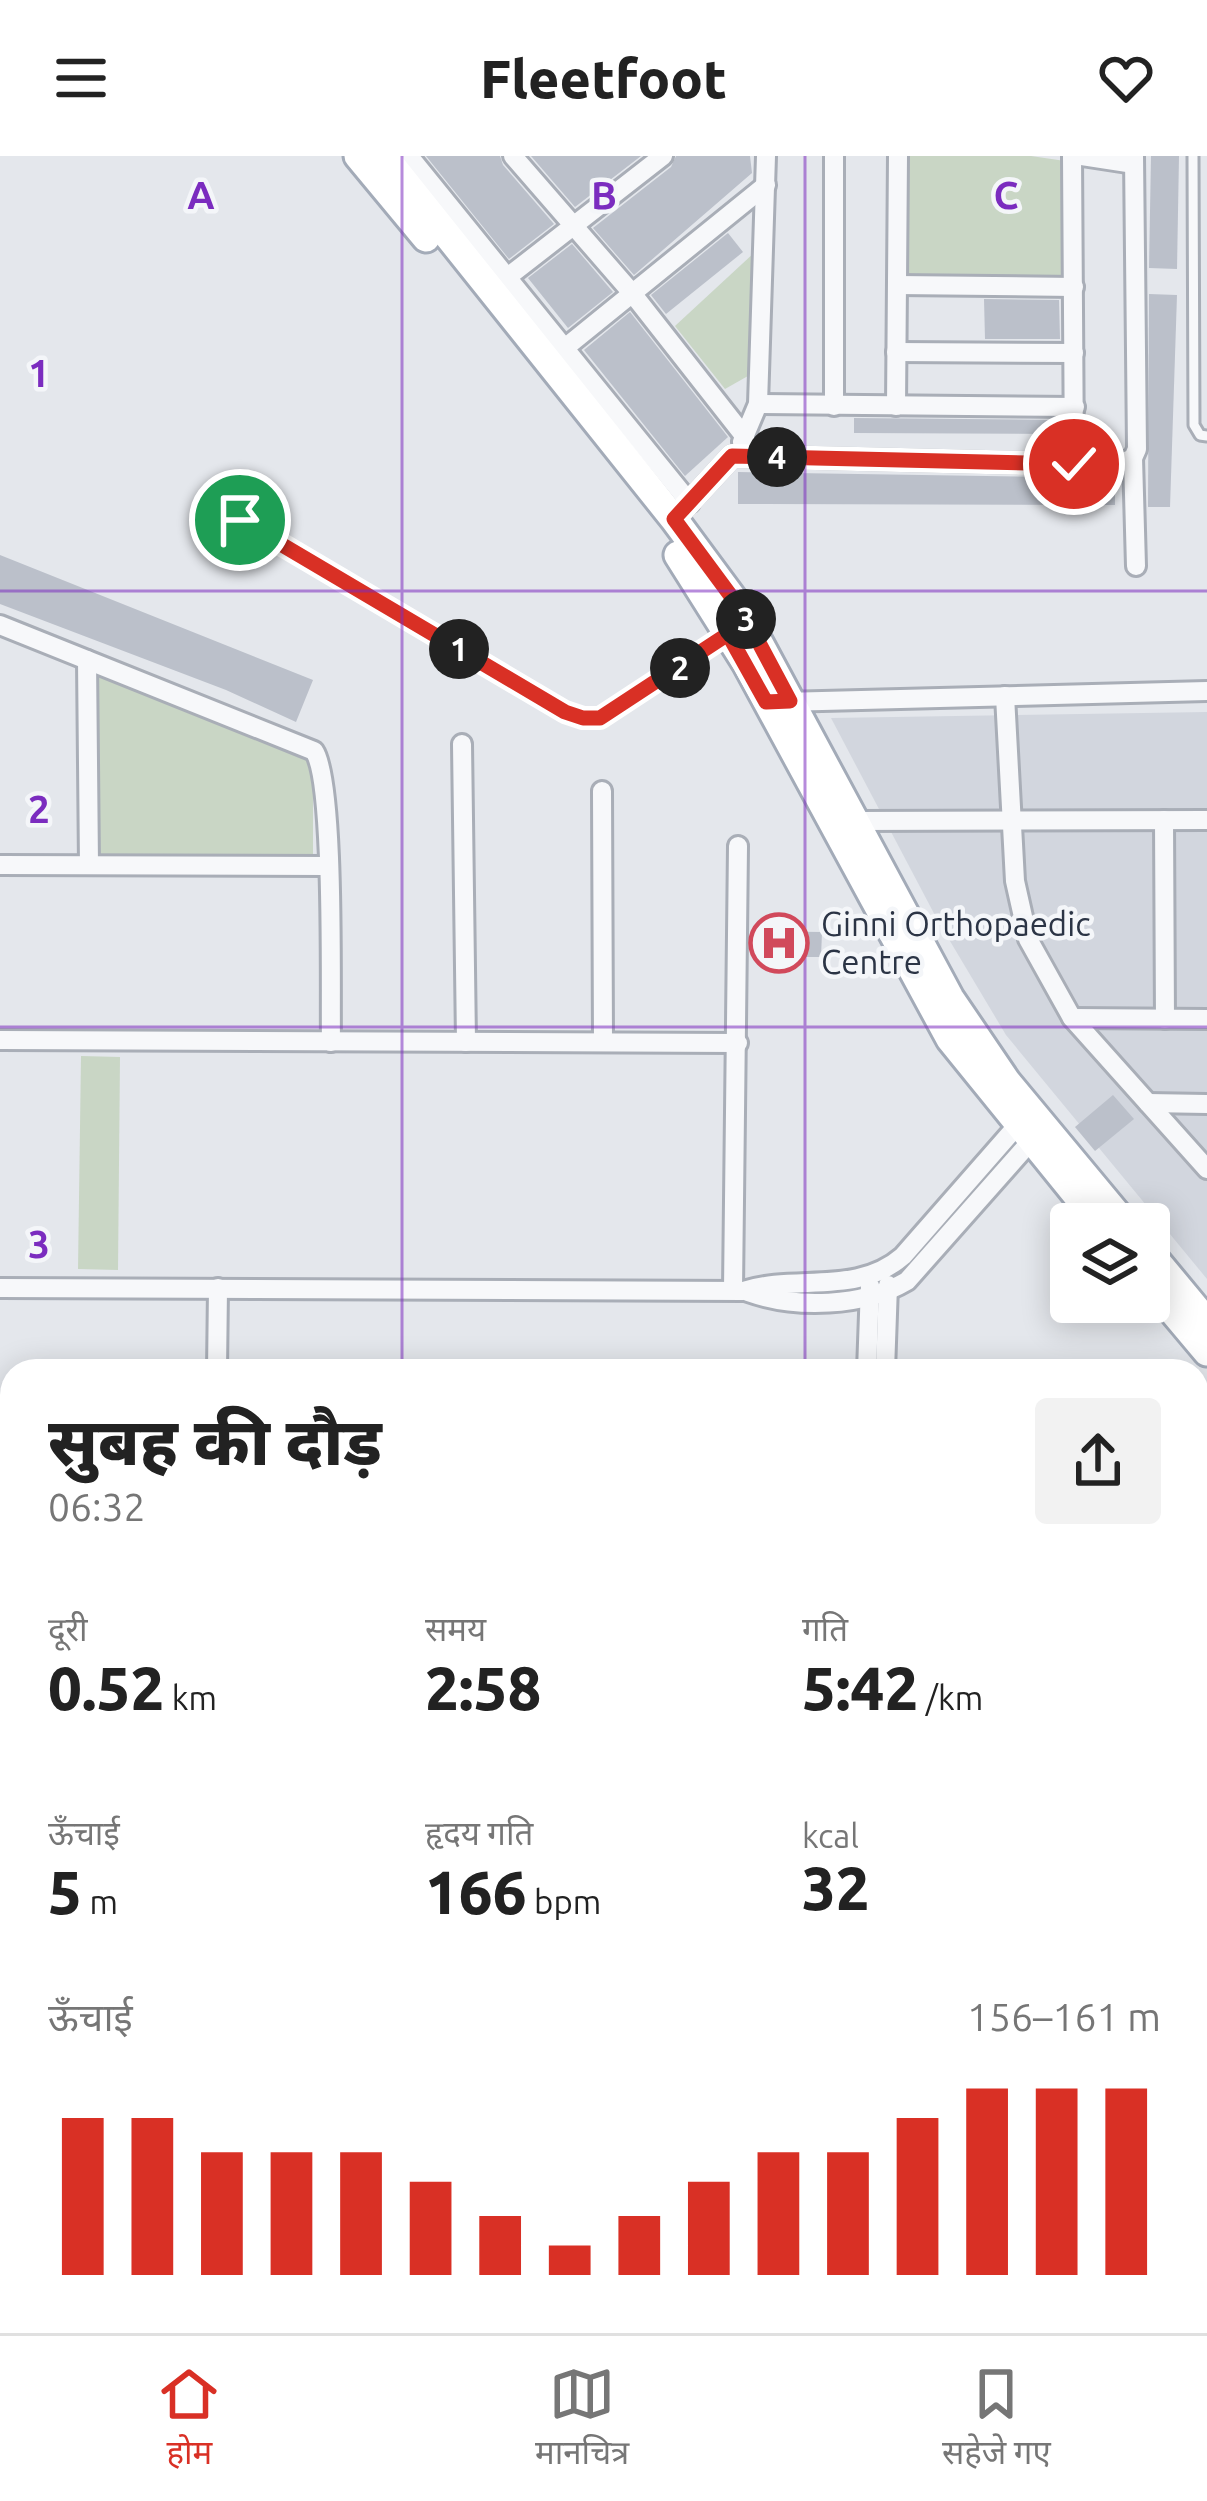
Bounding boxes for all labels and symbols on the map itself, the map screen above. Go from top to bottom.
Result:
text: A [187,173,215,216]
text: B [591,173,617,216]
text: C [994,173,1019,216]
text: 1 [28,351,50,394]
pin [1023,413,1125,515]
pin: 4 [747,427,807,487]
pin [189,469,291,571]
pin: 3 [716,589,776,649]
pin: 1 [429,619,489,679]
pin: 2 [650,638,710,698]
text: 2 [28,787,50,830]
place label: Ginni Orthopaedic Centre [821,905,1091,980]
hospital icon: Ginni Orthopaedic Centre [748,912,810,974]
text: 3 [28,1222,50,1265]

